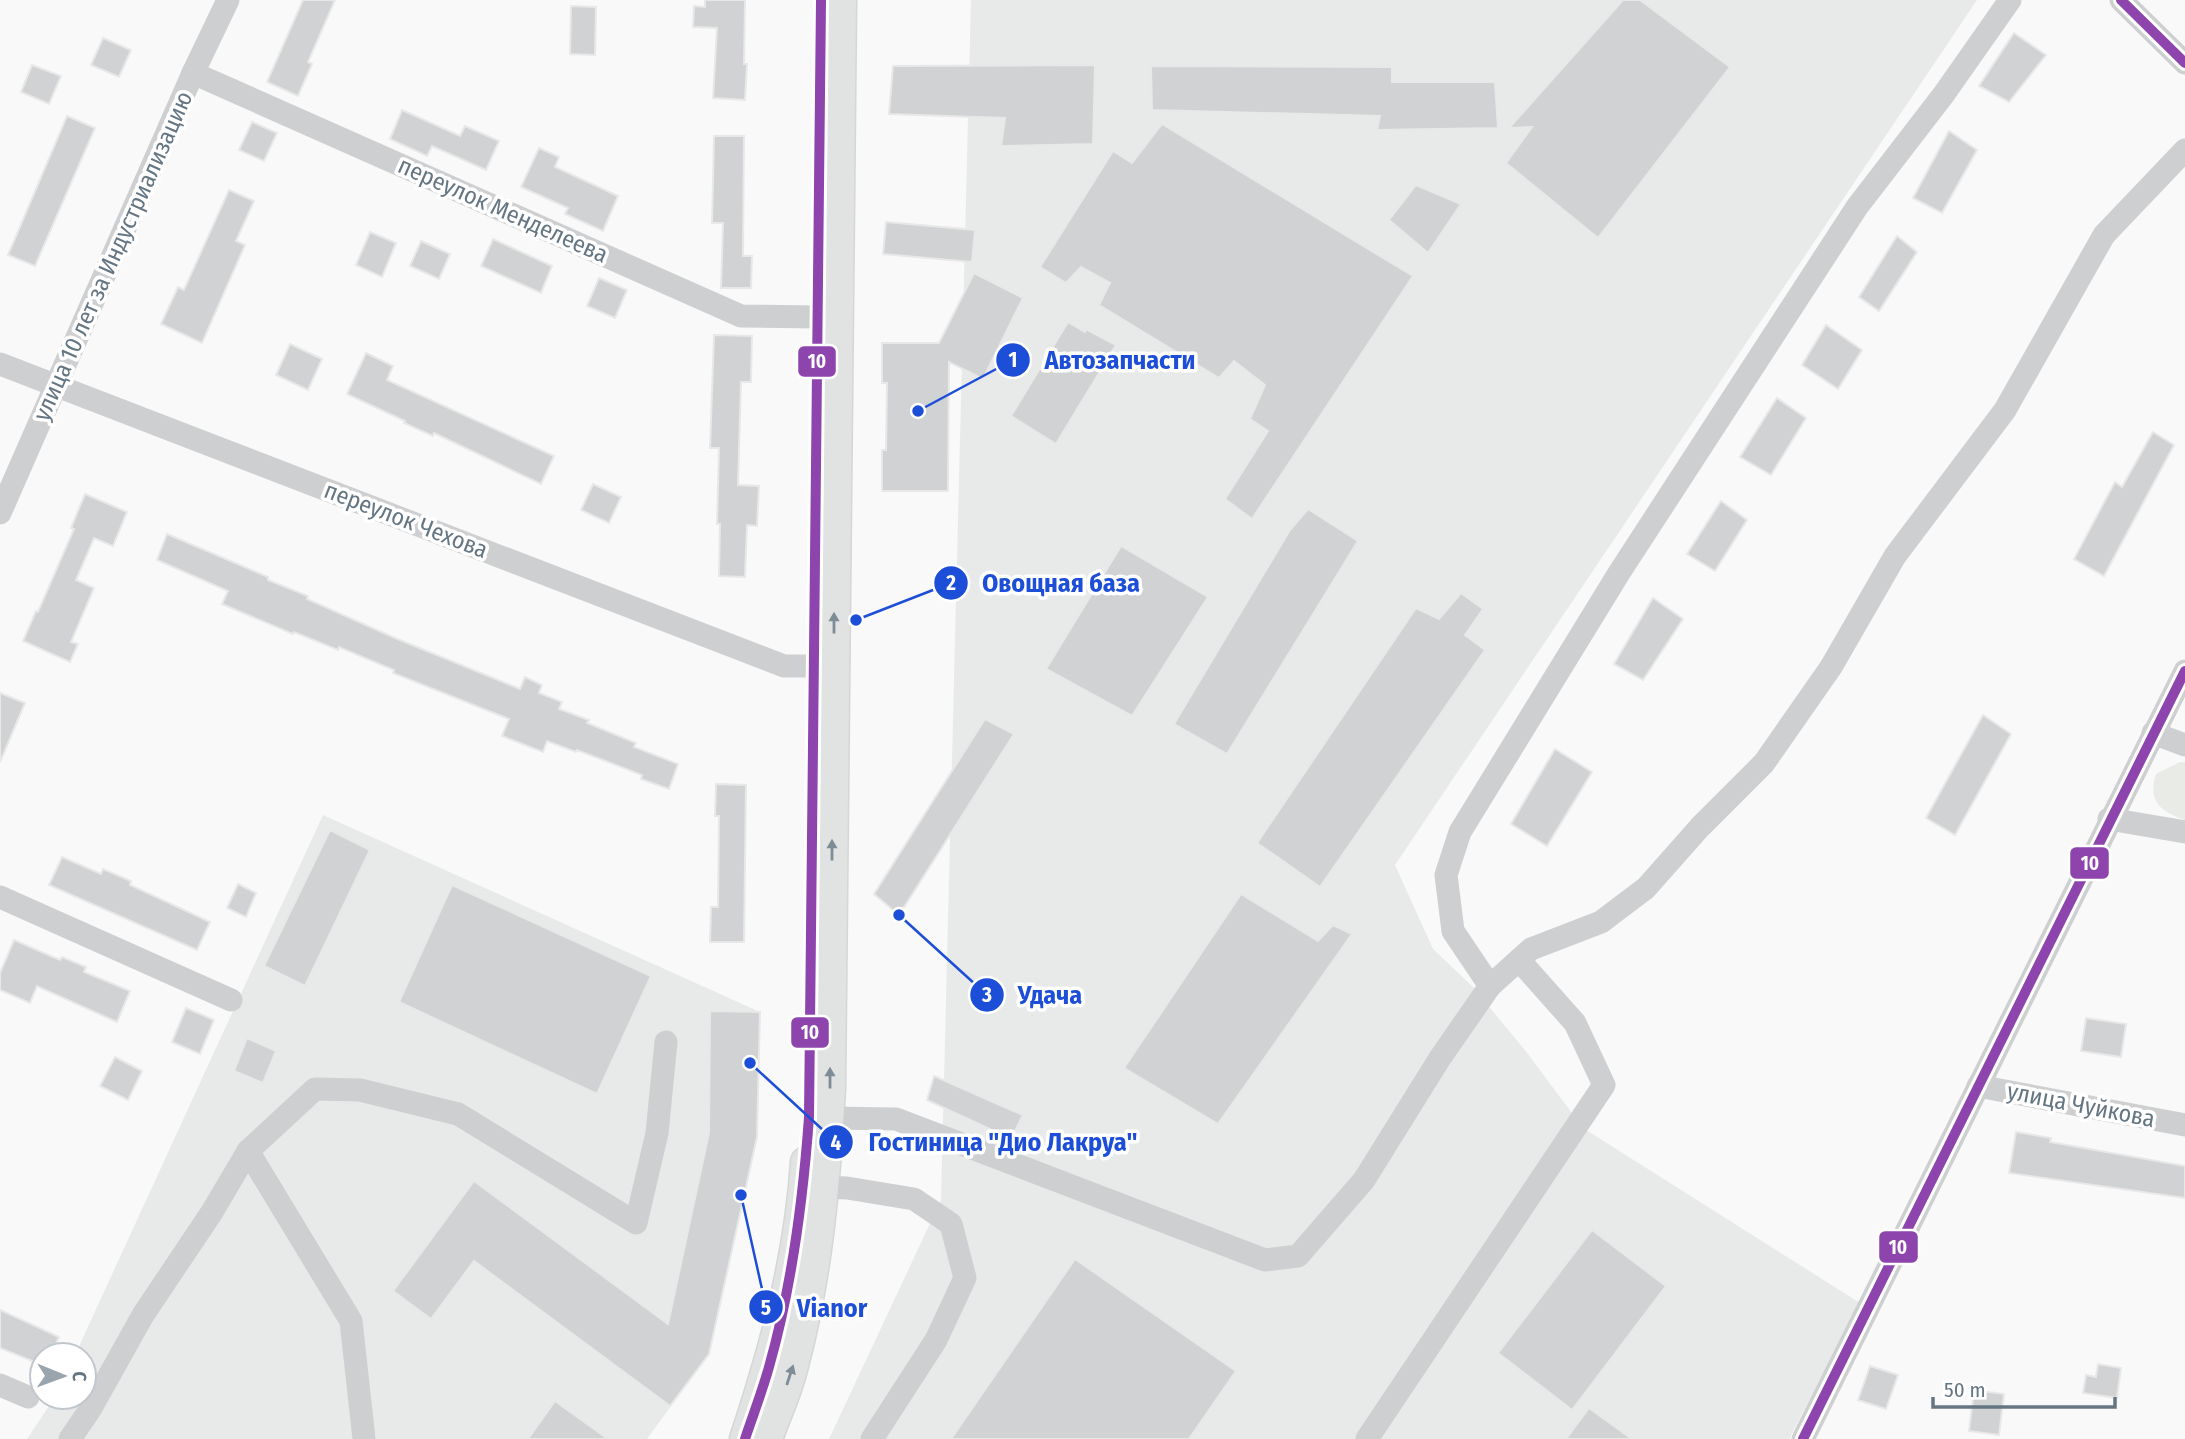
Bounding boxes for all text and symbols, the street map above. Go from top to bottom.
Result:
street label: улица 10 лет за Индустриализацию [27,87,199,425]
street label: переулок Менделеева [394,151,612,269]
callout: Автозапчасти [995,336,1209,383]
line badge: 10 [797,345,837,378]
text: Автозапчасти [1043,345,1196,376]
text: 1 [1009,347,1017,373]
text: 10 [808,350,826,373]
street label: переулок Чехова [320,476,492,564]
callout: Овощная база [933,560,1154,607]
text: Овощная база [982,568,1140,599]
text: 2 [945,570,956,596]
one-way arrow [828,611,840,633]
one-way arrow [826,839,838,861]
line badge: 10 [2069,846,2110,880]
text: 10 [2081,852,2099,875]
callout: Удача [969,972,1096,1019]
text: Удача [1017,980,1082,1011]
text: 3 [981,982,992,1008]
line badge: 10 [790,1016,830,1049]
text: 10 [801,1021,819,1044]
one-way arrow [825,1066,836,1088]
street label: улица Чуйкова [2005,1077,2157,1133]
callout: Гостиница "Дио Лакруа" [819,1119,1151,1166]
text: Гостиница "Дио Лакруа" [868,1127,1138,1158]
text: 4 [831,1130,842,1156]
line badge: 10 [1878,1230,1919,1264]
text: 10 [1889,1236,1907,1259]
callout: Vianor [748,1284,881,1331]
text: Vianor [796,1293,868,1324]
text: 5 [761,1295,771,1321]
north arrow [28,1341,98,1411]
one-way arrow [785,1364,796,1385]
scale bar [1933,1366,2115,1410]
text: С [68,1371,91,1382]
text: 50 m [1944,1377,1986,1403]

